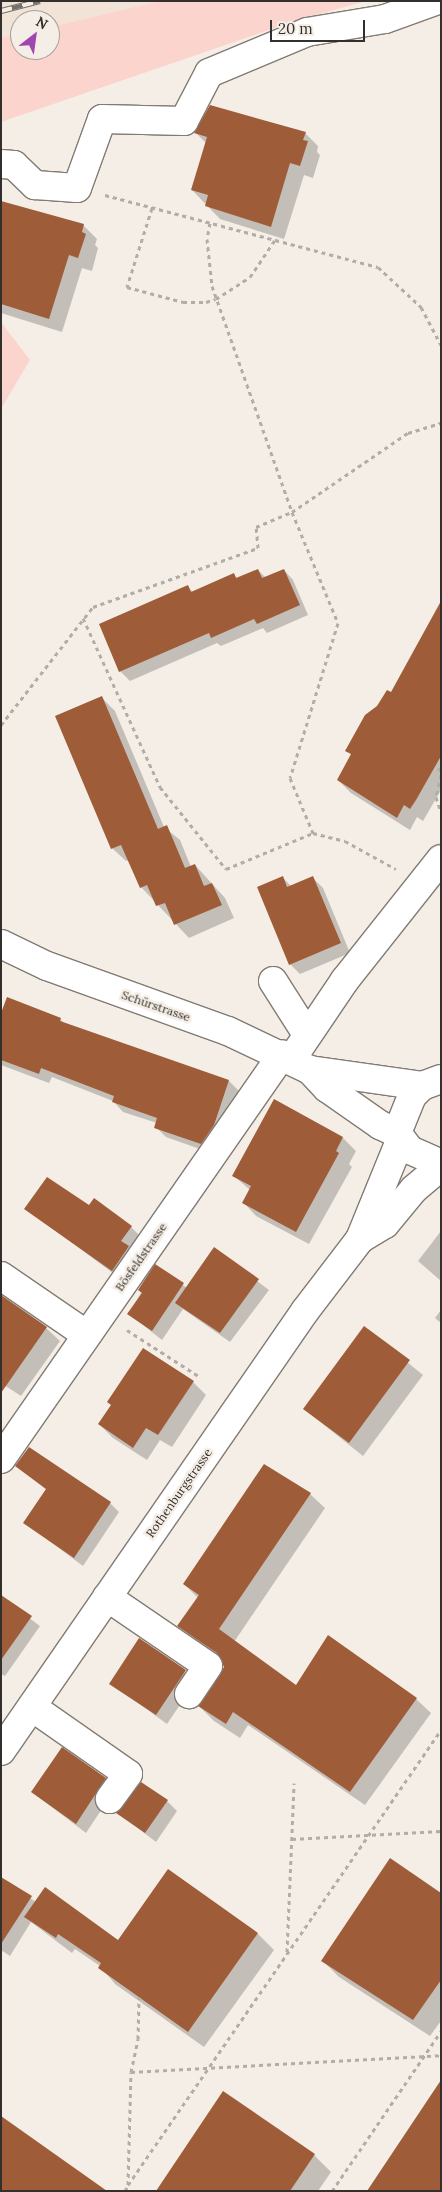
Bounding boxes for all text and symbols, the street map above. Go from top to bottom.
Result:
north arrow [10,10,60,60]
scale bar [272,10,367,42]
text: N [33,12,51,33]
text: 20 m [278,19,313,38]
street label: Schürstrasse [120,987,192,1025]
street label: Bösfeldstrasse [112,1220,170,1294]
street label: Rothenburgstrasse [143,1446,215,1540]

